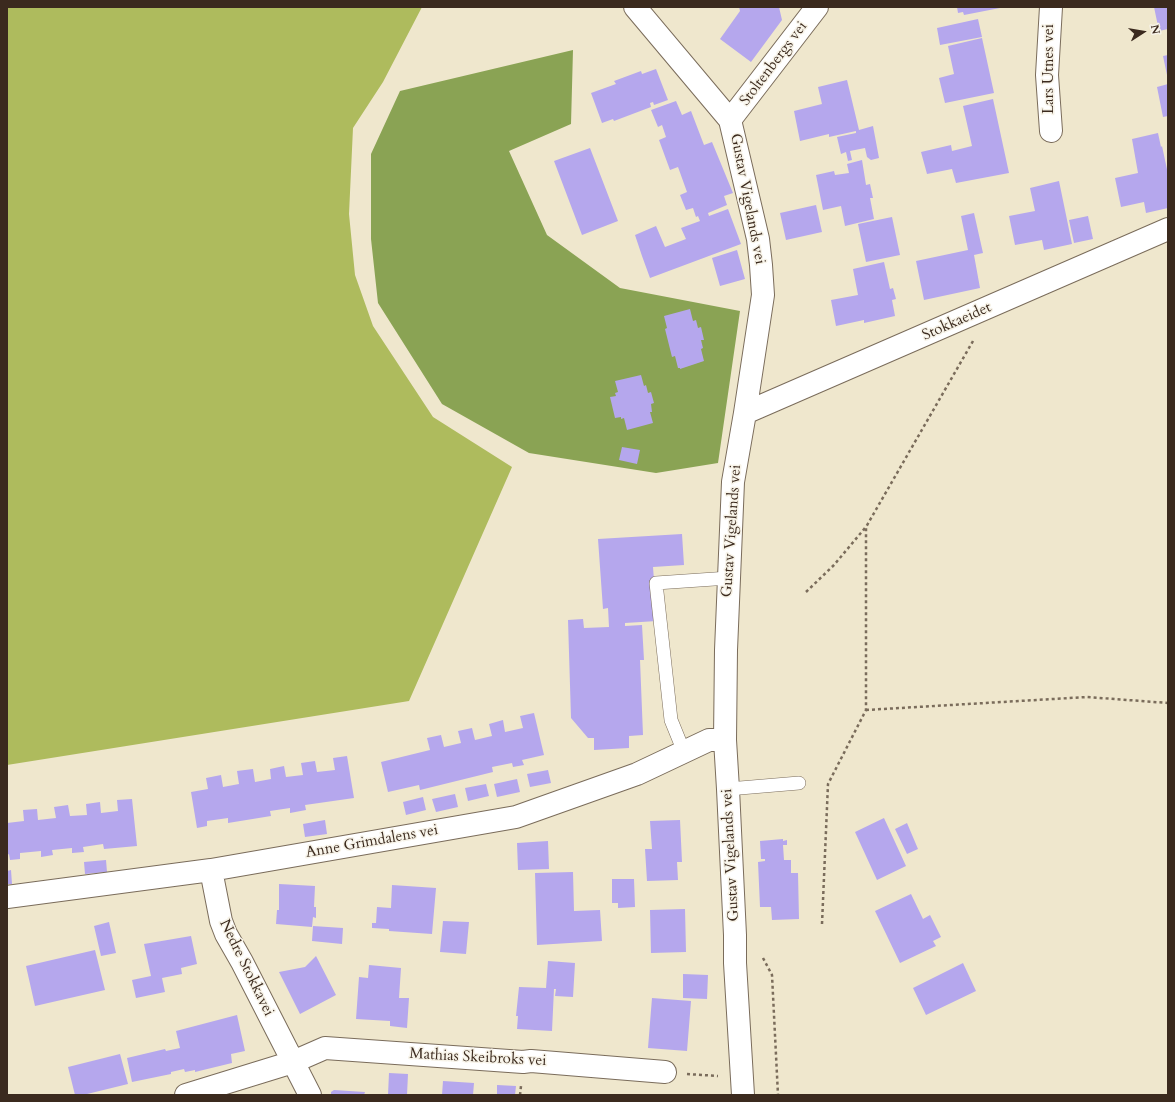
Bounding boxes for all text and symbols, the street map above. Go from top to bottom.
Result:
north arrow [1123,12,1163,52]
street label: Stoltenbergs vei [737,18,811,110]
text: N [1147,23,1164,36]
street label: Lars Utnes vei [1041,24,1059,114]
street label: Gustav Vigelands vei [725,132,769,266]
street label: Stokkaeidet [920,299,994,345]
street label: Gustav Vigelands vei [718,464,746,598]
street label: Gustav Vigelands vei [719,788,743,922]
street label: Anne Grimdalens vei [304,821,440,863]
street label: Nedre Stokkavei [215,917,277,1019]
street label: Mathias Skeibroks vei [409,1045,547,1071]

